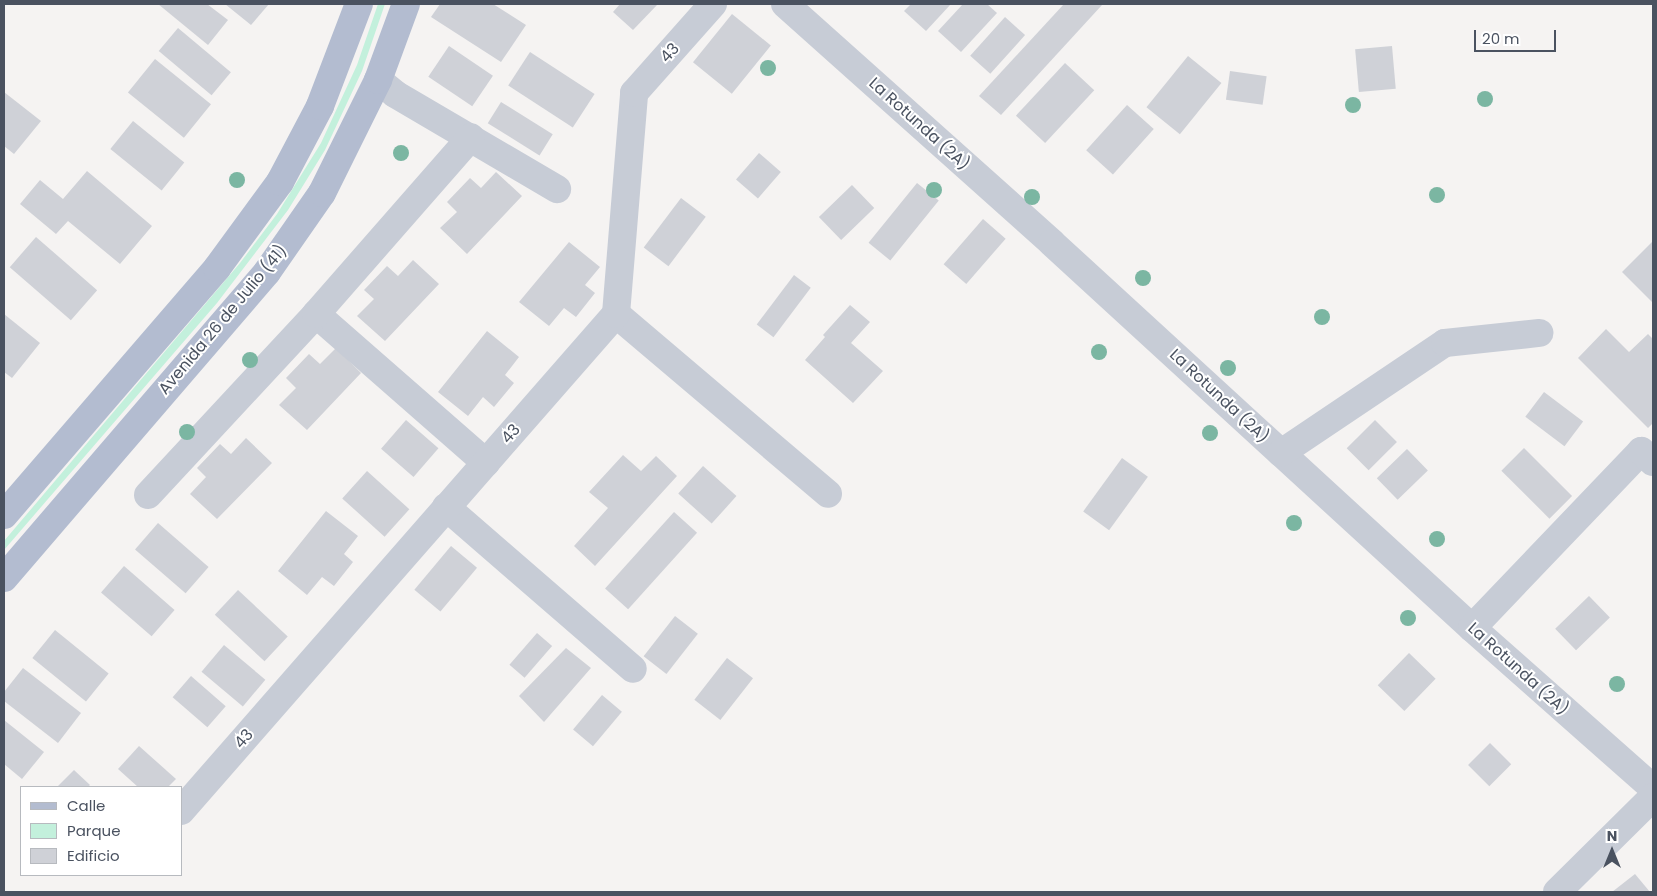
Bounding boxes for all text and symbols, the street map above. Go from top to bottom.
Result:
scale bar [1477,20,1560,52]
text: 20 m [1482,28,1520,49]
street label: 43 [656,39,684,67]
street label: La Rotunda (2A) [865,74,973,174]
street label: Avenida 26 de Julio (41) [155,241,291,399]
street label: La Rotunda (2A) [1165,345,1273,447]
street label: 43 [497,420,525,448]
street label: La Rotunda (2A) [1464,619,1572,719]
street label: 43 [230,725,258,753]
legend [20,786,182,876]
text: Calle [67,795,105,816]
text: Parque [67,820,120,841]
north arrow [1587,826,1637,876]
text: N [1607,826,1617,846]
text: Edificio [67,845,120,866]

